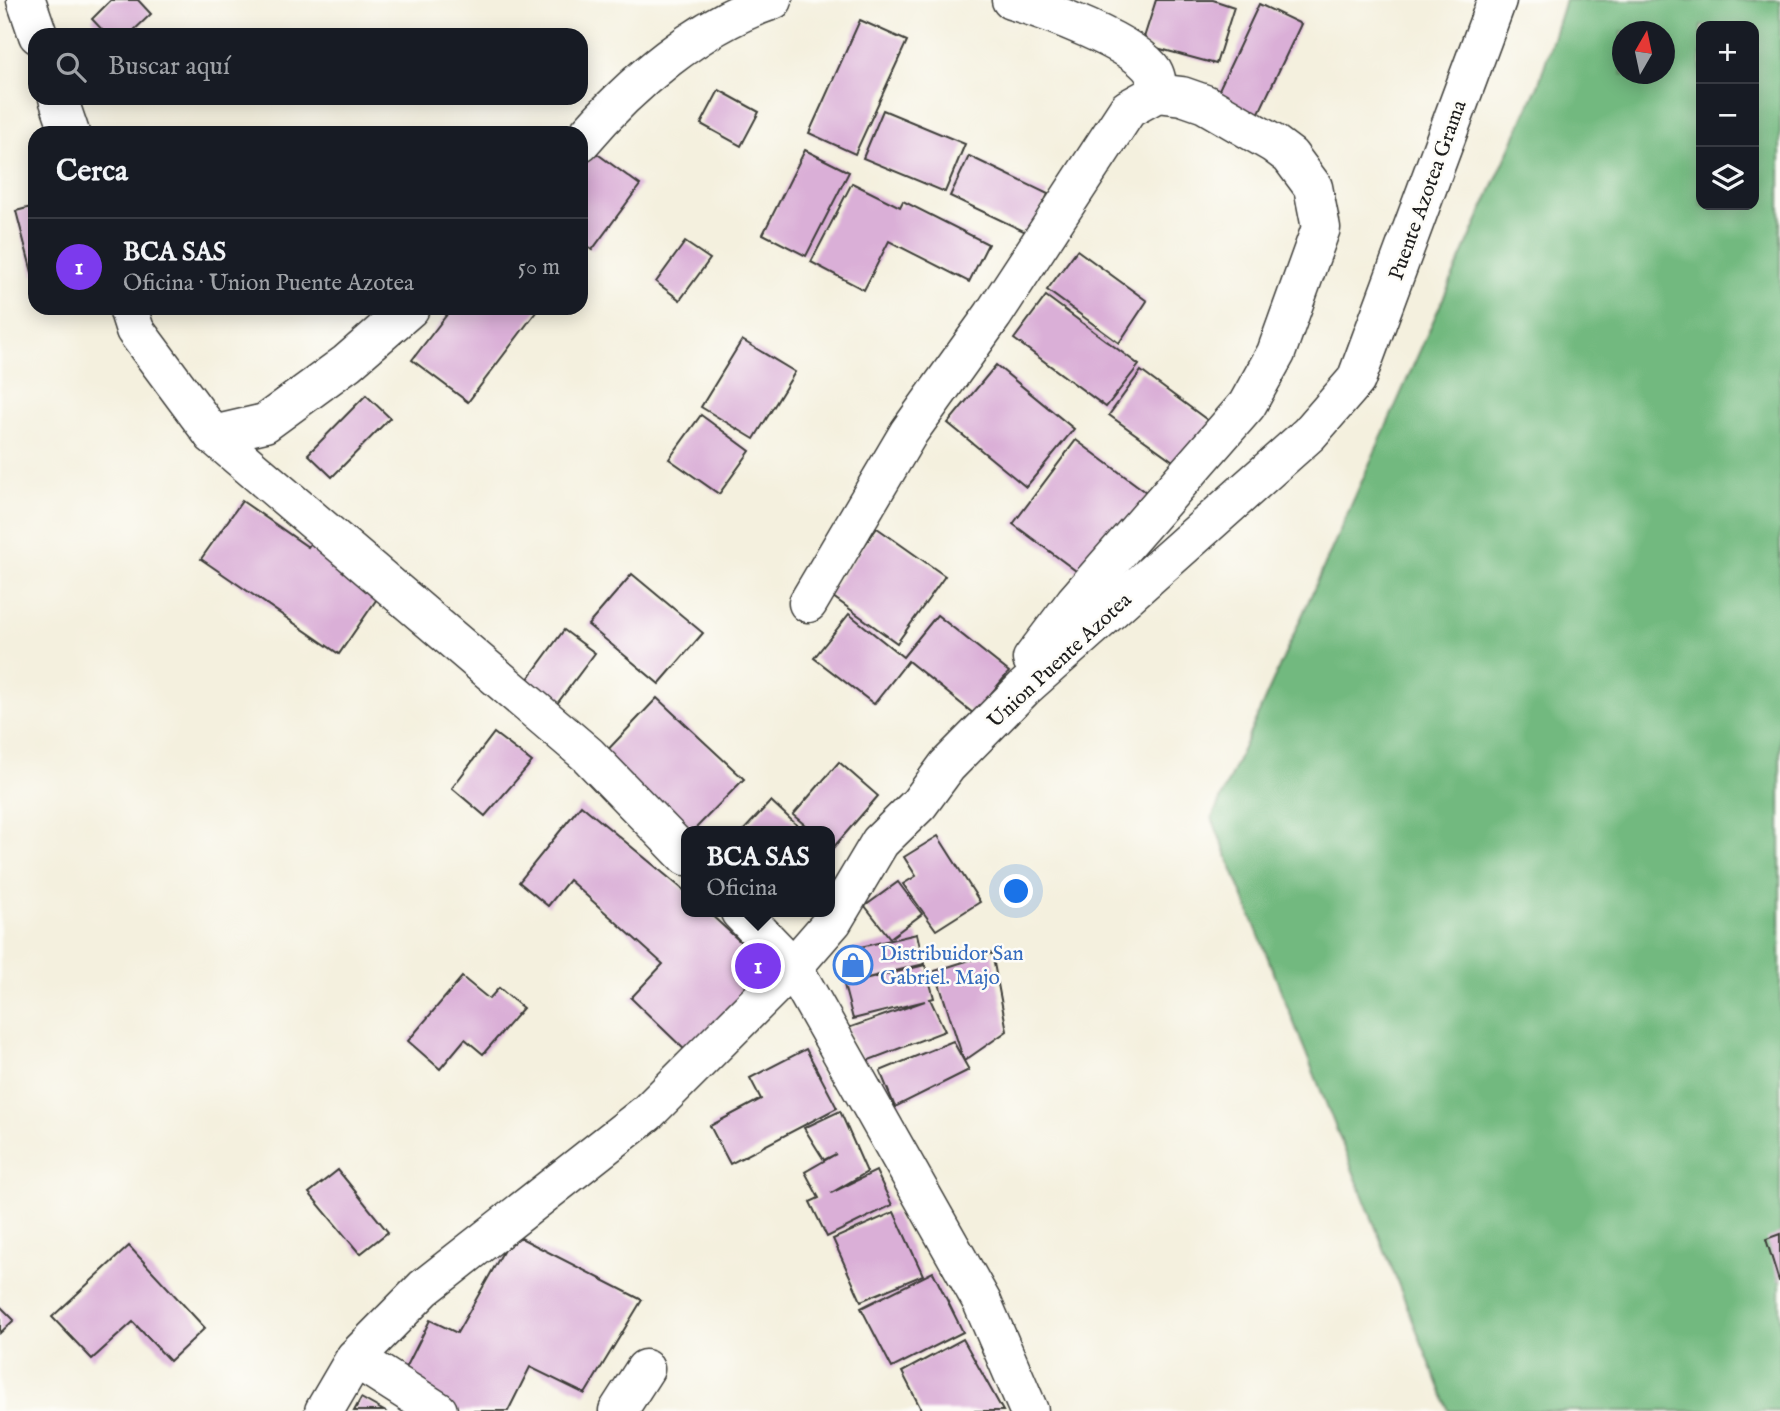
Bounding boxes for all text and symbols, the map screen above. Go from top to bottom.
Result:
north arrow [1612,21,1675,84]
map controls [1696,21,1759,210]
button: + [1696,21,1759,84]
search box [28,28,588,105]
icon: search [52,48,90,86]
text: Buscar aquí [108,50,230,83]
button: − [1696,84,1759,147]
street label: Puente Azotea Grama [1383,96,1474,284]
button: layers [1696,147,1759,210]
text: Cerca [56,153,128,191]
text: BCA SAS [123,236,226,269]
text: 1 [75,253,83,282]
text: 50 m [518,253,560,282]
text: Oficina · Union Puente Azotea [123,269,414,298]
street label: Union Puente Azotea [982,587,1138,735]
popup [681,826,835,917]
text: BCA SAS [706,841,810,874]
text: Oficina [706,874,777,903]
your location [999,874,1033,908]
pin: 1 [735,940,781,992]
place label: Distribuidor San Gabriel. Majo [880,941,1024,992]
shop icon: Distribuidor San Gabriel. Majo [832,944,874,986]

